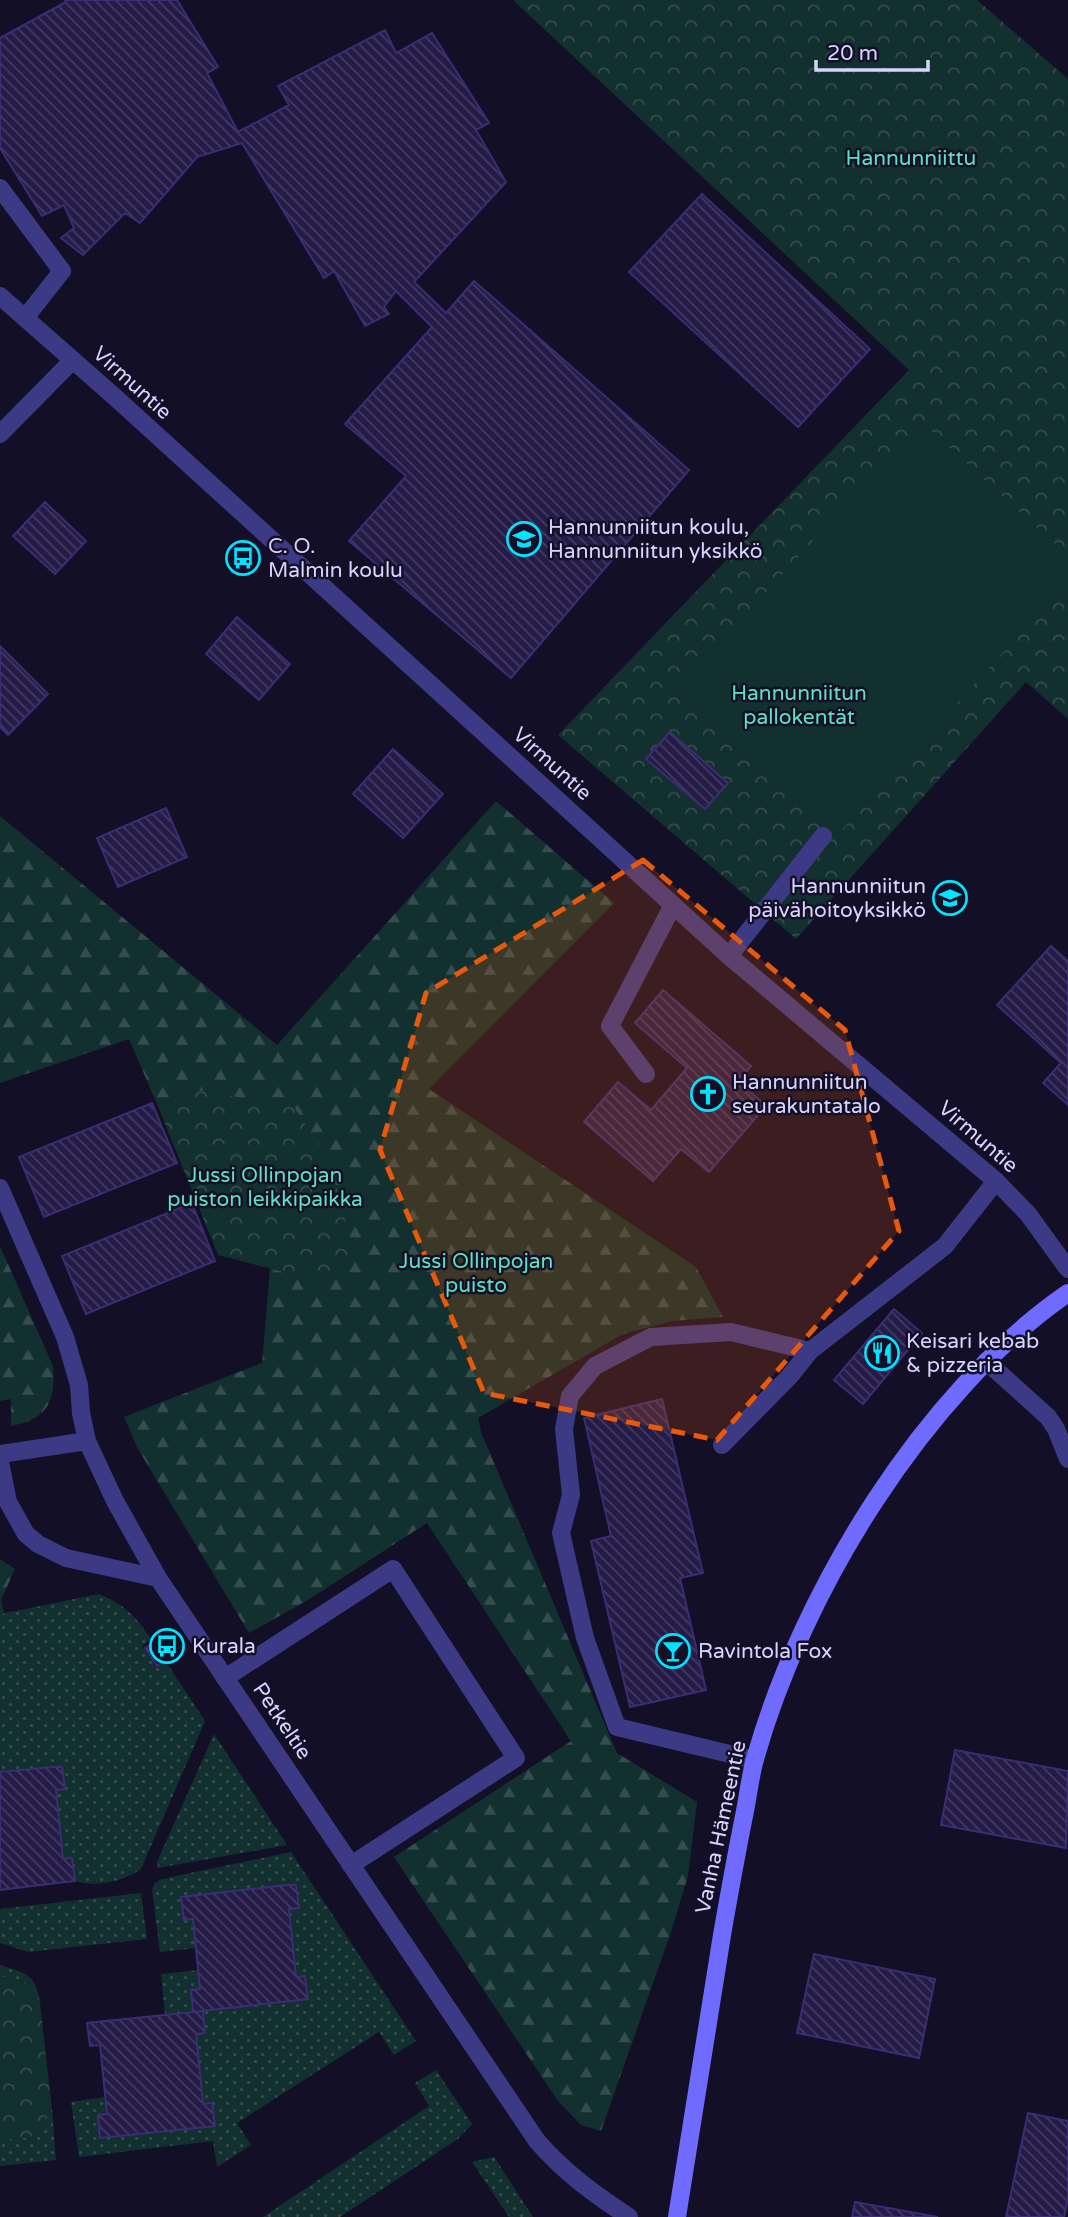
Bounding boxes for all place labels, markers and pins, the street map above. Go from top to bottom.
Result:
place label: Hannunniitun koulu, Hannunniitun yksikkö [548,515,762,564]
school or university icon: Hannunniitun koulu, Hannunniitun yksikkö [505,520,543,558]
place label: C. O. Malmin koulu [268,534,403,583]
bus stop icon: C. O. Malmin koulu [224,539,262,577]
place label: Hannunniitun päivähoitoyksikkö [748,874,926,923]
school or university icon: Hannunniitun päivähoitoyksikkö [931,879,969,917]
place label: Hannunniitun seurakuntatalo [732,1070,881,1119]
church icon: Hannunniitun seurakuntatalo [689,1075,727,1113]
place label: Keisari kebab & pizzeria [906,1329,1039,1378]
restaurant icon: Keisari kebab & pizzeria [863,1334,901,1372]
bus stop icon: Kurala [148,1627,186,1665]
bar icon: Ravintola Fox [654,1632,692,1670]
place label: Kurala [192,1634,256,1659]
place label: Ravintola Fox [698,1639,832,1664]

